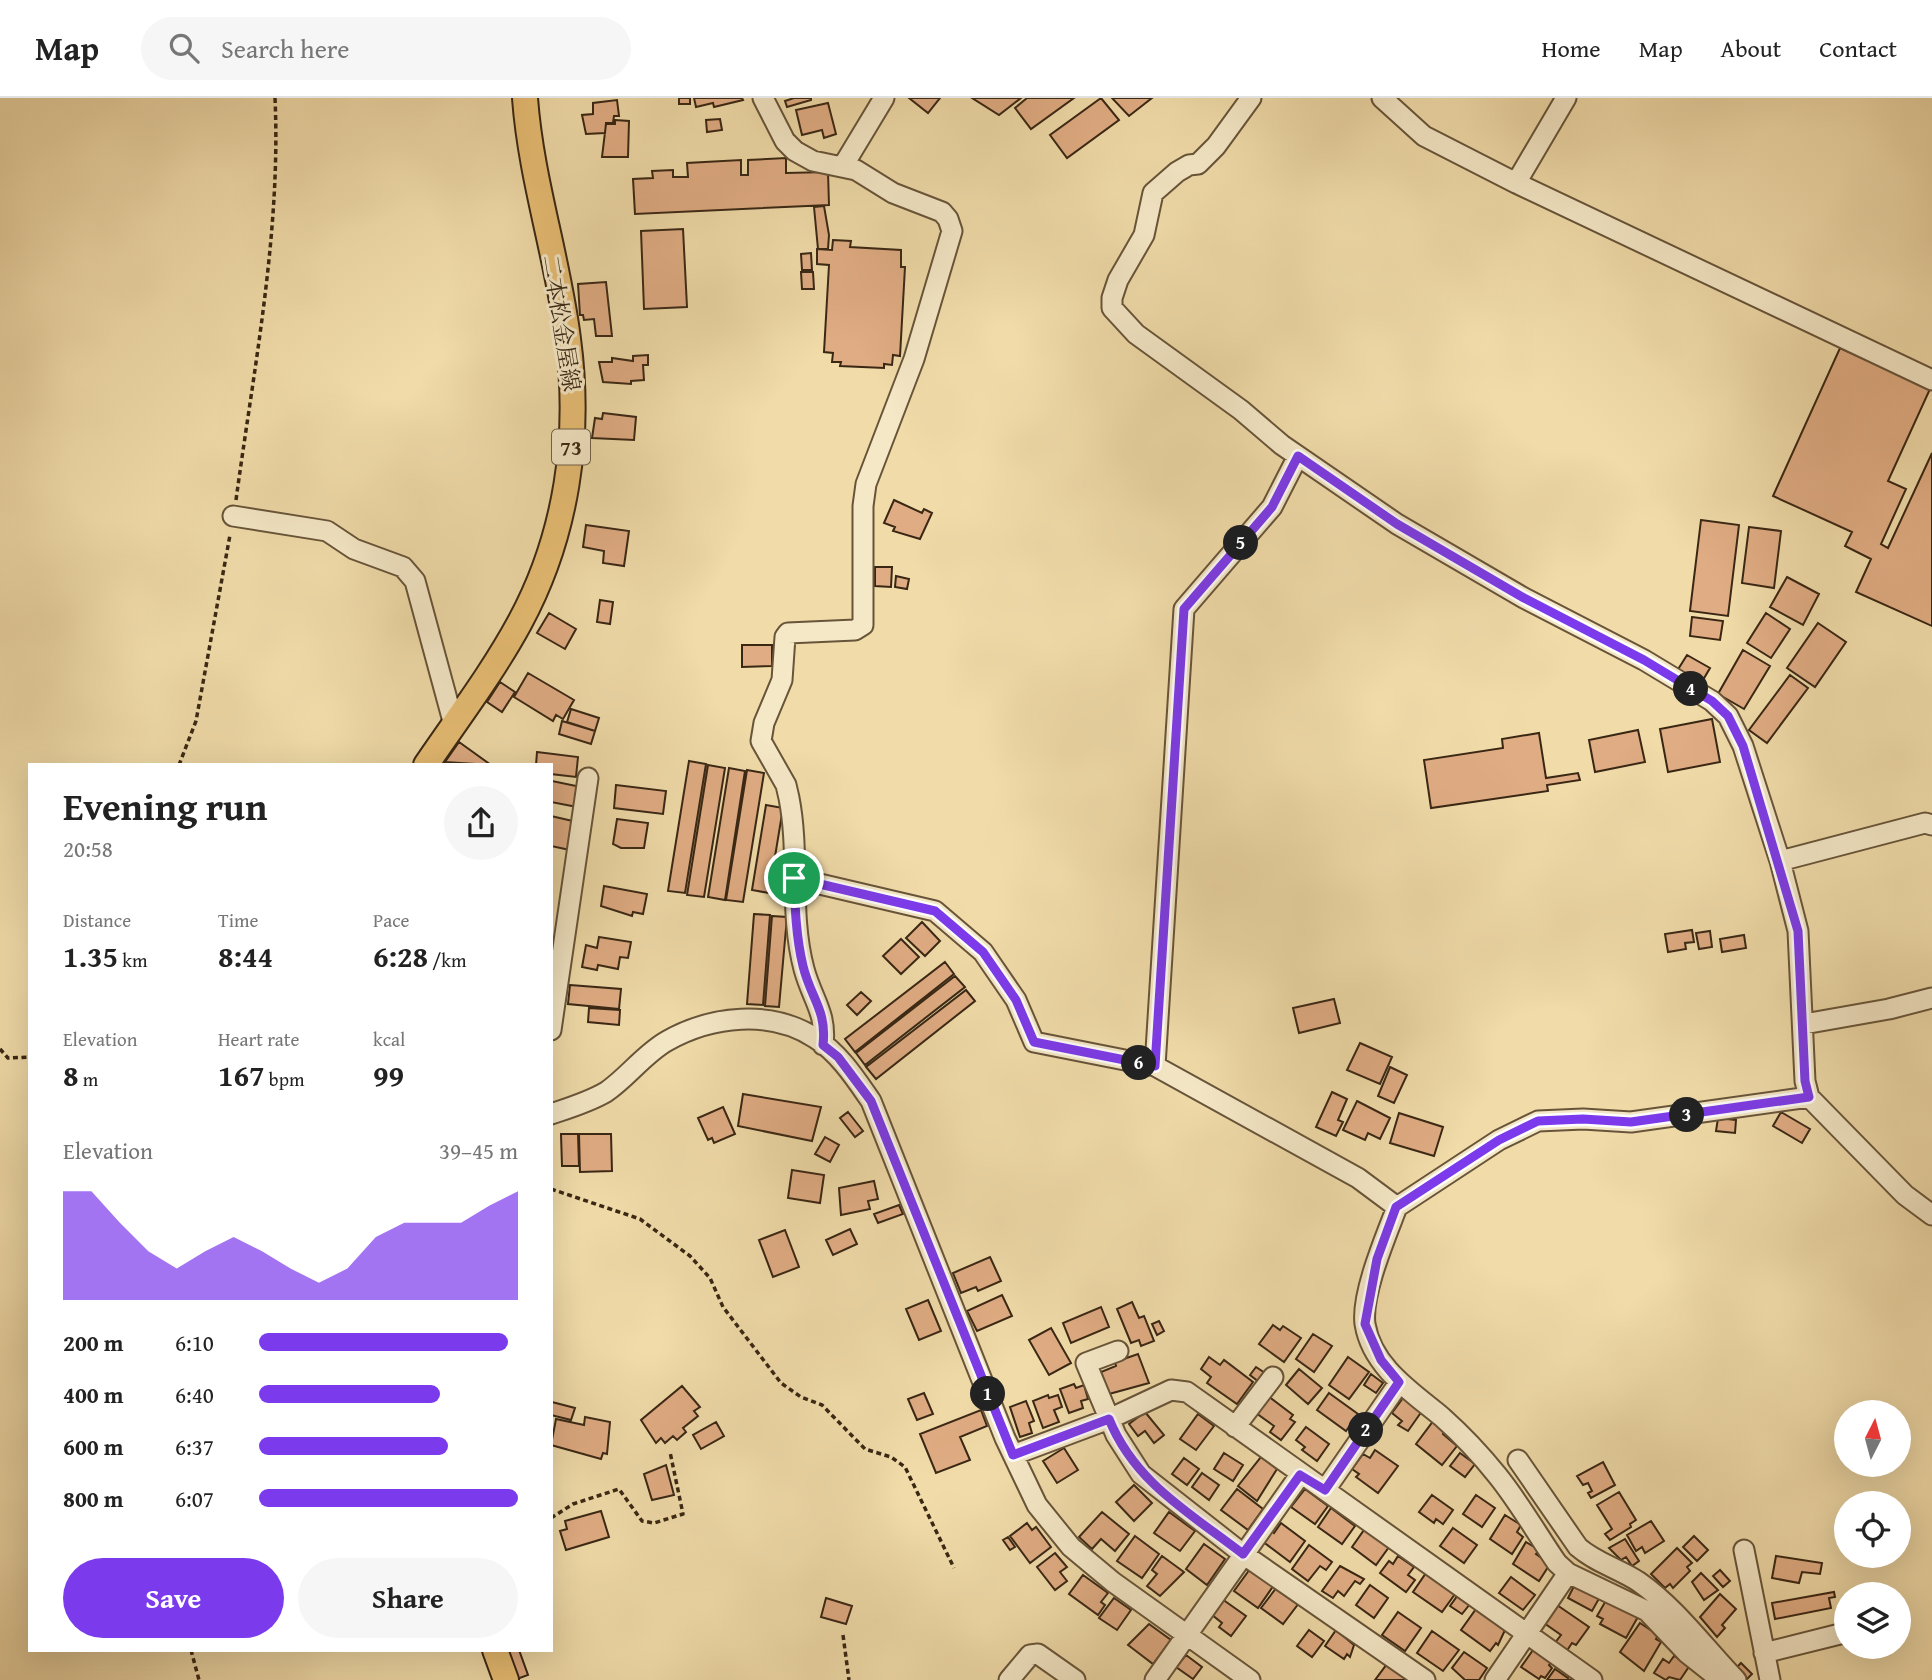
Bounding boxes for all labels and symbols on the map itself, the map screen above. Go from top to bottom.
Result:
street label: 二本松金屋線 [535,252,589,394]
road number: 73 [552,430,590,464]
pin: 5 [1224,526,1258,560]
pin: 4 [1674,672,1708,706]
pin [764,848,824,908]
pin: 6 [1122,1046,1156,1080]
pin: 3 [1670,1098,1704,1132]
pin: 1 [970,1376,1006,1412]
north arrow [1834,1400,1911,1477]
pin: 2 [1348,1412,1384,1448]

